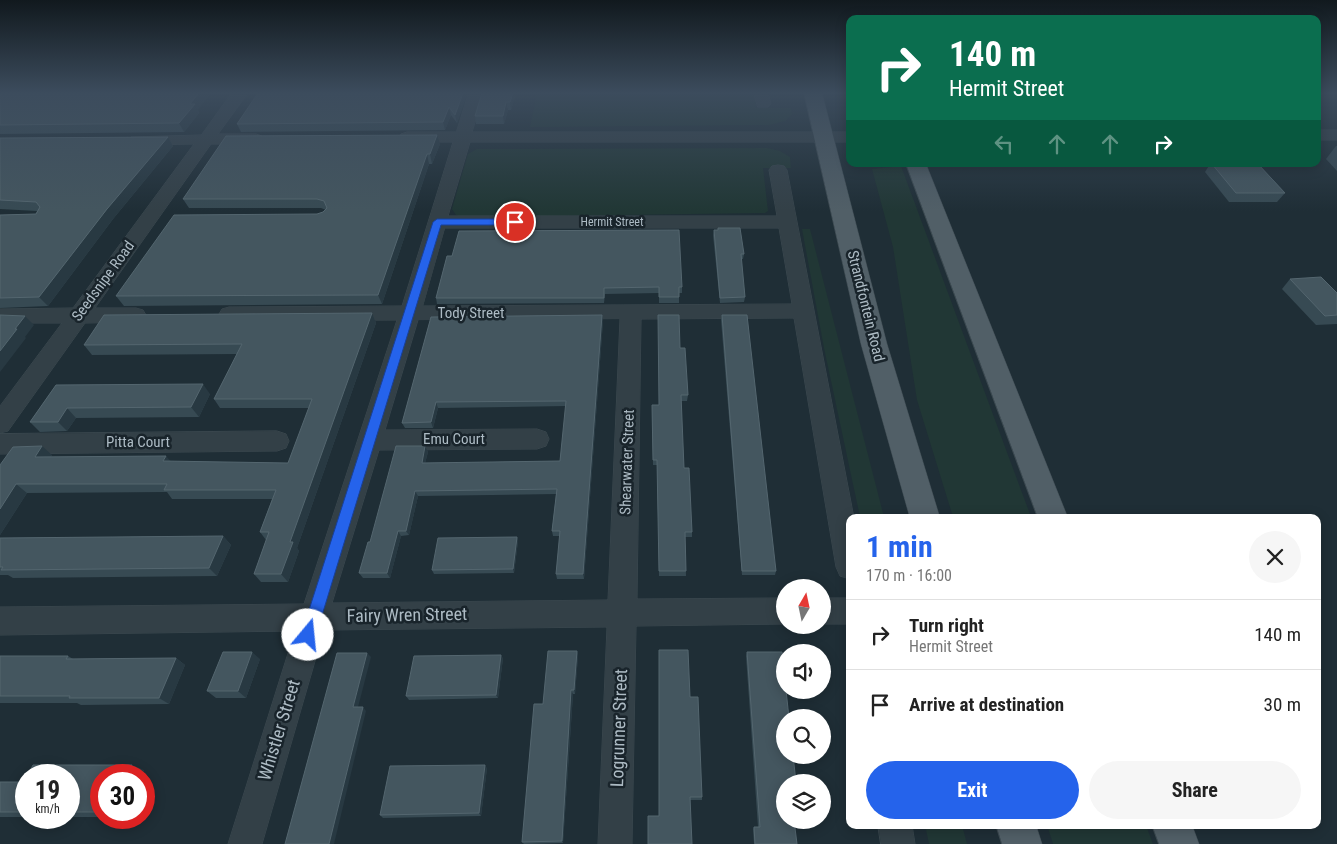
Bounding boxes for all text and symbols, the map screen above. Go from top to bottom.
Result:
text: 140 m [949,34,1036,75]
icon: right [866,35,931,100]
text: Hermit Street [949,76,1064,101]
icon: left [990,130,1018,158]
icon: ahead [1043,130,1071,158]
icon: ahead [1096,130,1124,158]
icon: right [1149,130,1177,158]
pin [494,201,536,243]
icon: arrive [501,208,529,236]
street label: Hermit Street [581,215,644,229]
street label: Seedsnipe Road [68,237,138,325]
street label: Strandfontein Road [844,249,888,363]
street label: Tody Street [438,304,504,322]
street label: Shearwater Street [616,409,638,515]
street label: Emu Court [423,430,485,448]
street label: Pitta Court [106,433,170,451]
text: 1 min [866,529,933,564]
button: close [1249,531,1301,583]
text: 170 m · 16:00 [866,566,952,585]
north arrow [776,579,831,634]
map controls [776,579,831,829]
street label: Fairy Wren Street [346,603,468,626]
position arrow [281,608,333,660]
text: Turn right [909,614,984,637]
icon: right [866,621,894,649]
text: 140 m [1254,623,1301,646]
text: Hermit Street [909,637,993,656]
button: sound [776,644,831,699]
street label: Logrunner Street [606,668,631,787]
street label: Whistler Street [253,677,304,783]
icon: arrive [866,691,894,719]
text: Arrive at destination [909,693,1064,716]
text: 30 m [1264,693,1301,716]
button: search [776,709,831,764]
button: Exit [866,761,1079,819]
button: Share [1089,761,1301,819]
speed limit sign: 30 [90,764,155,829]
button: layers [776,774,831,829]
text: 19 [35,776,60,805]
text: km/h [35,802,60,816]

